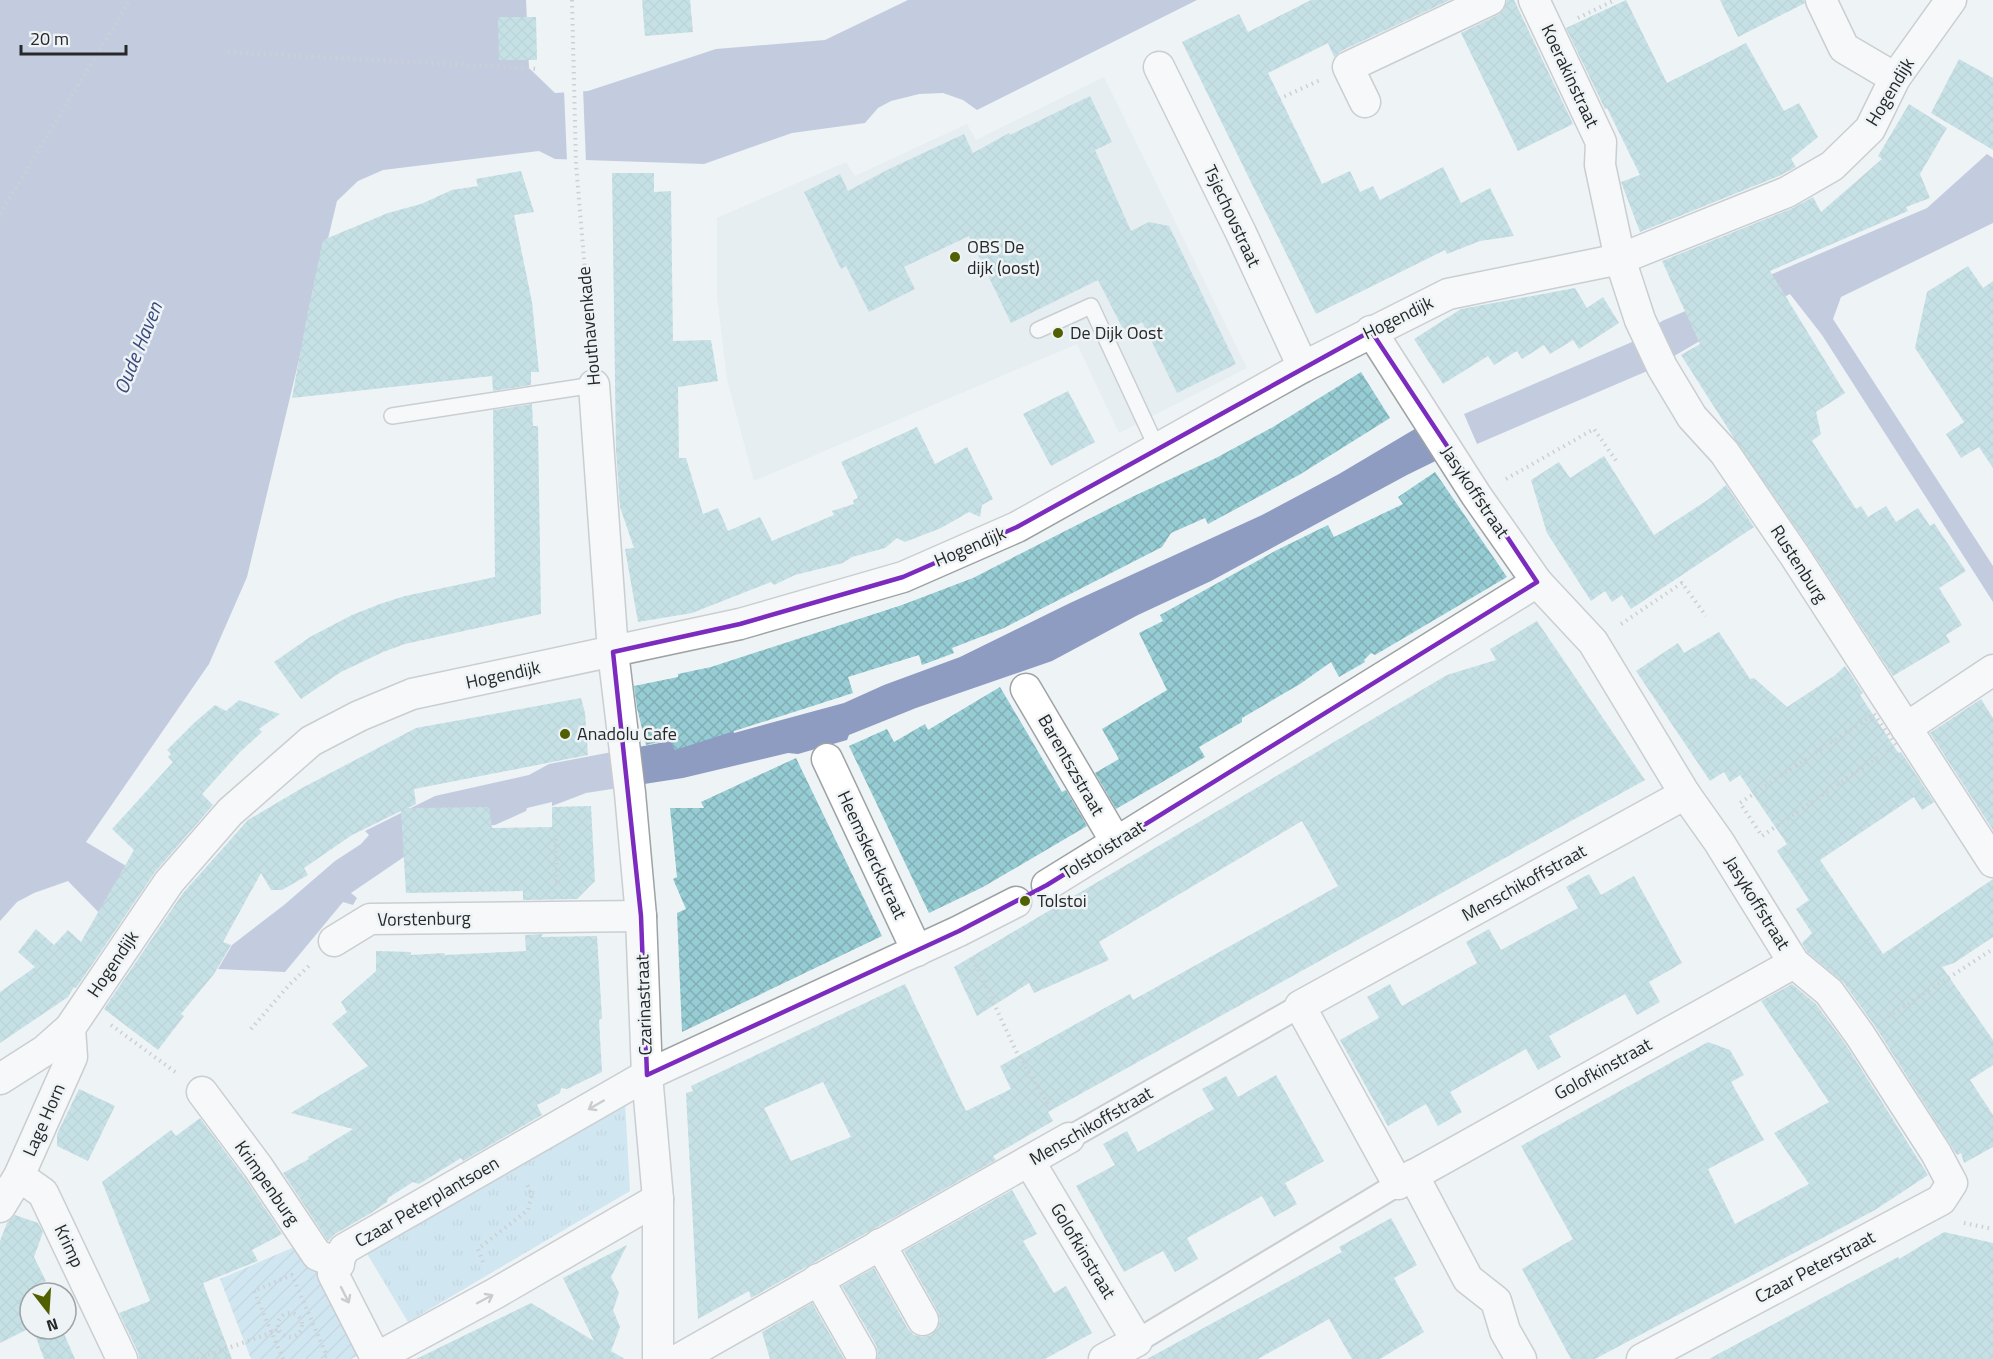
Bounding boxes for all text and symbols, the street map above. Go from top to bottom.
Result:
scale bar [21,18,126,56]
street label: Koerakinstraat [1535,20,1606,133]
text: 20 m [30,25,69,52]
street label: Hogendijk [1859,52,1921,131]
street label: Tsjechovstraat [1197,160,1268,272]
place label: OBS De dijk (oost) [967,233,1040,281]
marker: OBS De dijk (oost) [948,250,962,264]
street label: Houthavenkade [570,265,607,387]
street label: Hogendijk [1358,289,1438,346]
water label: Oude Haven [105,296,170,398]
place label: De Dijk Oost [1070,319,1163,346]
marker: De Dijk Oost [1051,326,1065,340]
street label: Jasykoffstraat [1435,440,1517,544]
street label: Hogendijk [930,519,1010,574]
street label: Rustenburg [1764,519,1835,608]
street label: Hogendijk [463,653,543,696]
street label: Barentszstraat [1031,709,1112,821]
place label: Anadolu Cafe [577,720,677,747]
marker: Anadolu Cafe [558,727,572,741]
street label: Heemskerckstraat [831,786,914,924]
street label: Tolstoistraat [1055,813,1151,886]
street label: Menschikoffstraat [1457,837,1592,928]
street label: Jasykoffstraat [1718,851,1797,956]
place label: Tolstoi [1037,887,1087,914]
marker: Tolstoi [1018,894,1032,908]
street label: Vorstenburg [377,904,471,933]
street label: Hogendijk [80,925,145,1003]
street label: Czarinastraat [628,953,659,1056]
street label: Golofkinstraat [1549,1030,1657,1106]
street label: Lage Horn [15,1079,72,1161]
street label: Menschikoffstraat [1024,1079,1158,1172]
one-way arrow [588,1099,605,1111]
street label: Krimpenburg [228,1135,307,1231]
street label: Czaar Peterplantsoen [350,1149,504,1254]
street label: Golofkinstraat [1044,1198,1123,1304]
street label: Krimp [48,1220,91,1272]
street label: Czaar Peterstraat [1750,1223,1880,1310]
north arrow [18,1281,78,1341]
one-way arrow [340,1286,351,1304]
one-way arrow [476,1293,494,1304]
text: N [44,1312,61,1338]

